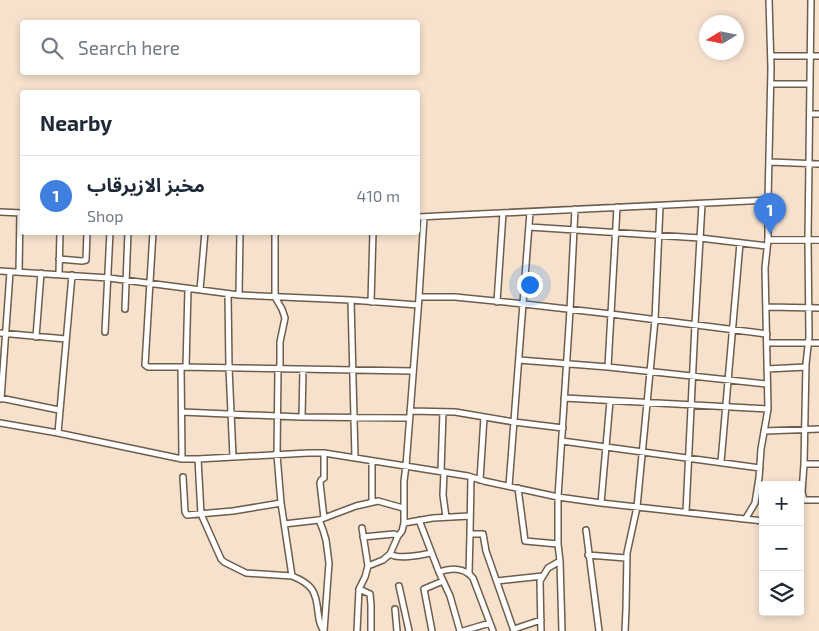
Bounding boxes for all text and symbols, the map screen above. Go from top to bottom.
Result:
north arrow [699,15,744,60]
search box [20,20,420,75]
icon: search [38,34,66,62]
text: Search here [78,36,180,59]
text: Nearby [40,110,112,135]
text: مخبز الازيرقاب [87,173,205,196]
text: 1 [53,186,59,205]
text: 410 m [357,186,400,205]
pin: 1 [754,193,786,234]
text: Shop [87,206,124,225]
your location [517,272,543,298]
map controls [759,481,804,616]
button: + [759,481,804,526]
button: − [759,526,804,571]
button: layers [759,571,804,616]

